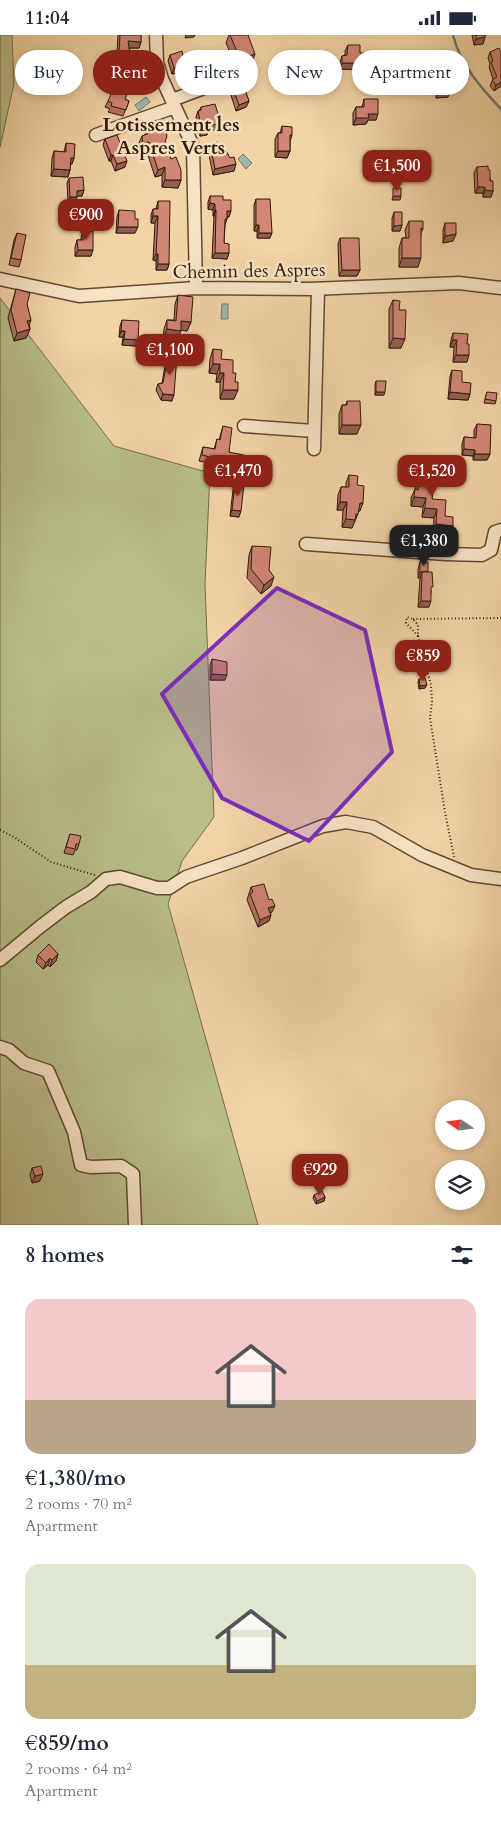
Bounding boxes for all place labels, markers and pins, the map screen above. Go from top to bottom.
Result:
pin: €1,500 [356,149,438,192]
pin: €900 [56,199,116,241]
pin: €1,100 [129,333,211,376]
pin: €1,470 [197,455,279,497]
pin: €1,520 [391,455,473,497]
pin: €1,380 [383,525,465,567]
pin: €859 [393,639,453,682]
pin: €929 [290,1153,350,1196]

